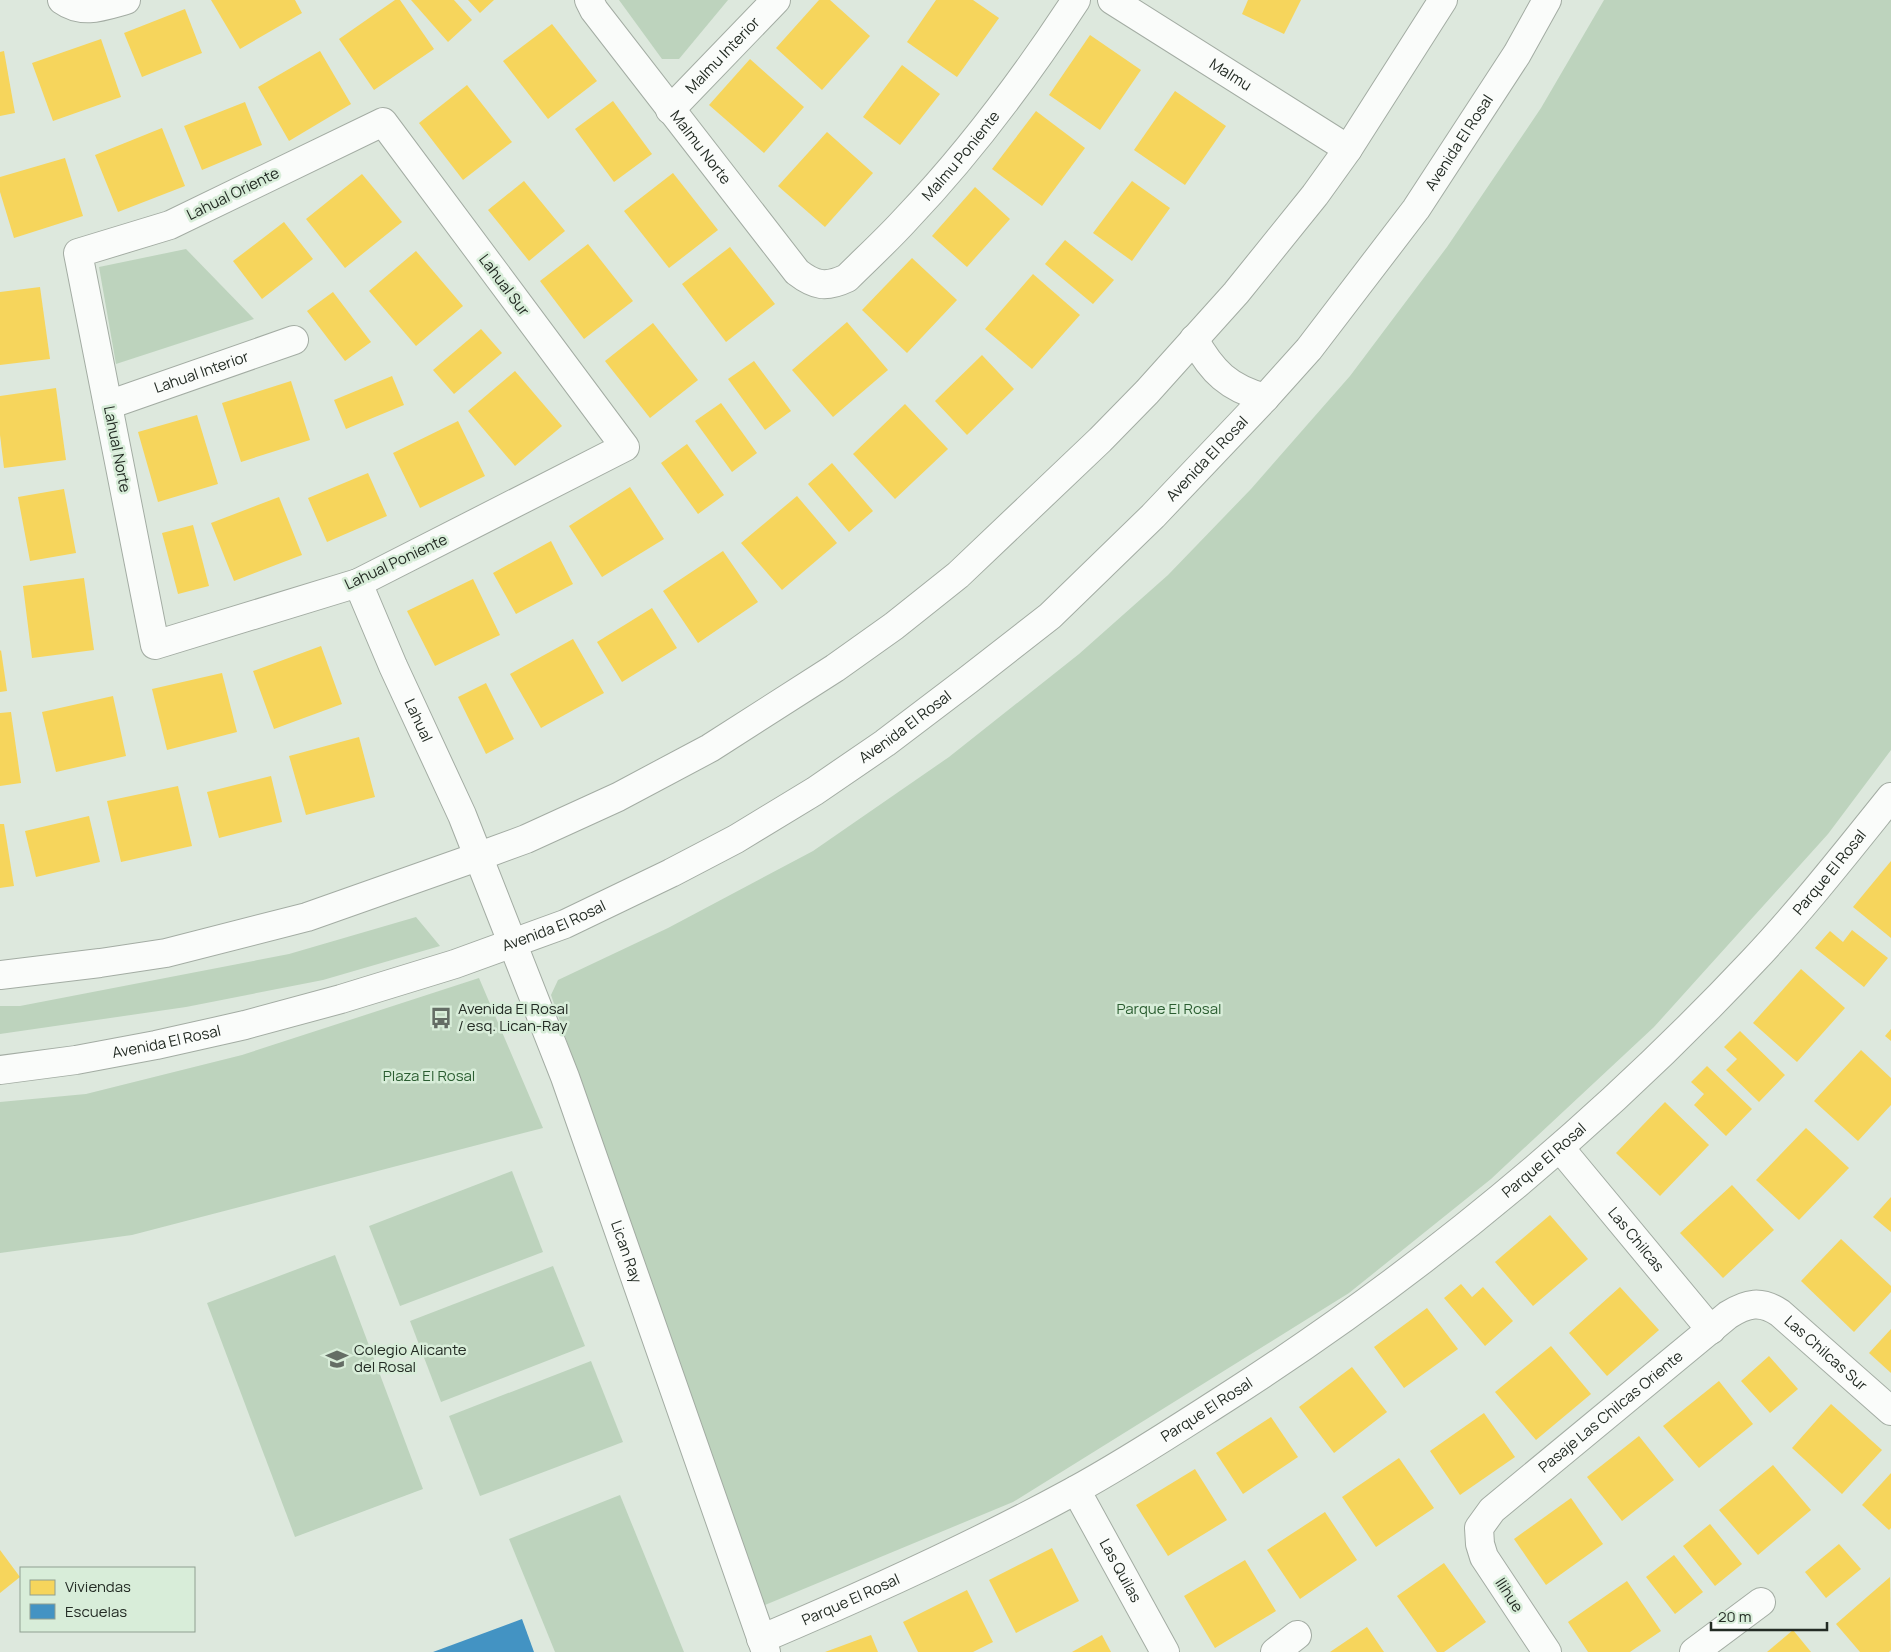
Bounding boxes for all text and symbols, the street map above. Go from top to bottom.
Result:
street label: Malmu Interior [680,11,765,98]
street label: Malmu [1206,53,1256,96]
street label: Avenida El Rosal [1420,90,1498,194]
street label: Malmu Norte [666,106,736,189]
street label: Malmu Poniente [917,106,1004,205]
street label: Lahual Oriente [183,162,283,225]
street label: Lahual Sur [474,250,535,320]
street label: Lahual Interior [151,345,252,398]
street label: Lahual Norte [99,404,136,494]
street label: Avenida El Rosal [1161,411,1253,506]
street label: Lahual Poniente [341,529,451,594]
street label: Avenida El Rosal [854,685,956,768]
street label: Lahual [400,695,438,745]
street label: Parque El Rosal [1788,825,1871,920]
street label: Avenida El Rosal [499,895,609,956]
place label: Avenida El Rosal / esq. Lican-Ray [458,998,568,1036]
park label: Parque El Rosal [1116,998,1222,1019]
bus stop icon: Avenida El Rosal / esq. Lican-Ray [428,1005,454,1031]
street label: Avenida El Rosal [110,1020,223,1063]
park label: Plaza El Rosal [383,1065,475,1086]
street label: Parque El Rosal [1497,1118,1591,1202]
street label: Las Chilcas [1603,1203,1669,1276]
street label: Lican Ray [606,1218,647,1286]
street label: Las Chilcas Sur [1780,1310,1873,1396]
place label: Colegio Alicante del Rosal [354,1339,467,1377]
street label: Pasaje Las Chilcas Oriente [1534,1345,1687,1477]
school or university icon: Colegio Alicante del Rosal [324,1346,350,1372]
street label: Parque El Rosal [1157,1372,1257,1447]
street label: Las Quilas [1095,1535,1147,1606]
legend [20,1567,195,1632]
street label: Parque El Rosal [798,1568,903,1630]
street label: Ilihue [1491,1573,1528,1616]
text: Viviendas [65,1576,131,1597]
scale bar [1711,1600,1827,1632]
text: Escuelas [65,1601,127,1622]
text: 20 m [1718,1606,1751,1627]

